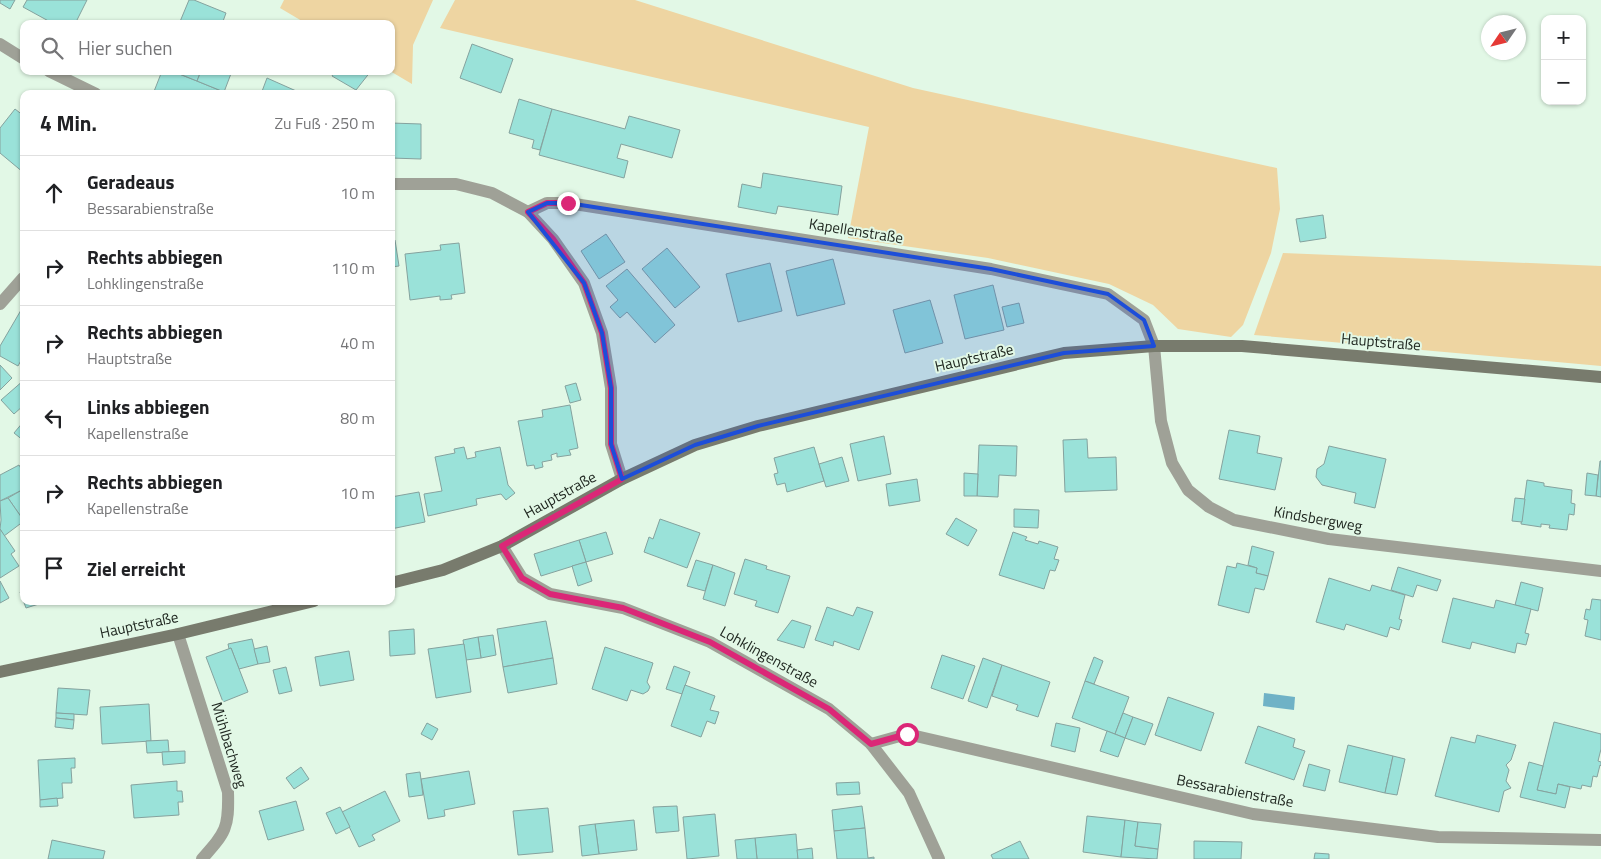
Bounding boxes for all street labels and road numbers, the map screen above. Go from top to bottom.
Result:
street label: Kapellenstraße [807,212,905,249]
street label: Hauptstraße [1340,327,1422,356]
street label: Hauptstraße [932,337,1015,378]
street label: Hauptstraße [519,465,600,524]
street label: Kindsbergweg [1272,499,1365,538]
street label: Hauptstraße [97,605,180,644]
street label: Lohklingenstraße [716,620,823,693]
street label: Mühlbachweg [206,699,254,791]
street label: Bessarabienstraße [1175,768,1296,813]

